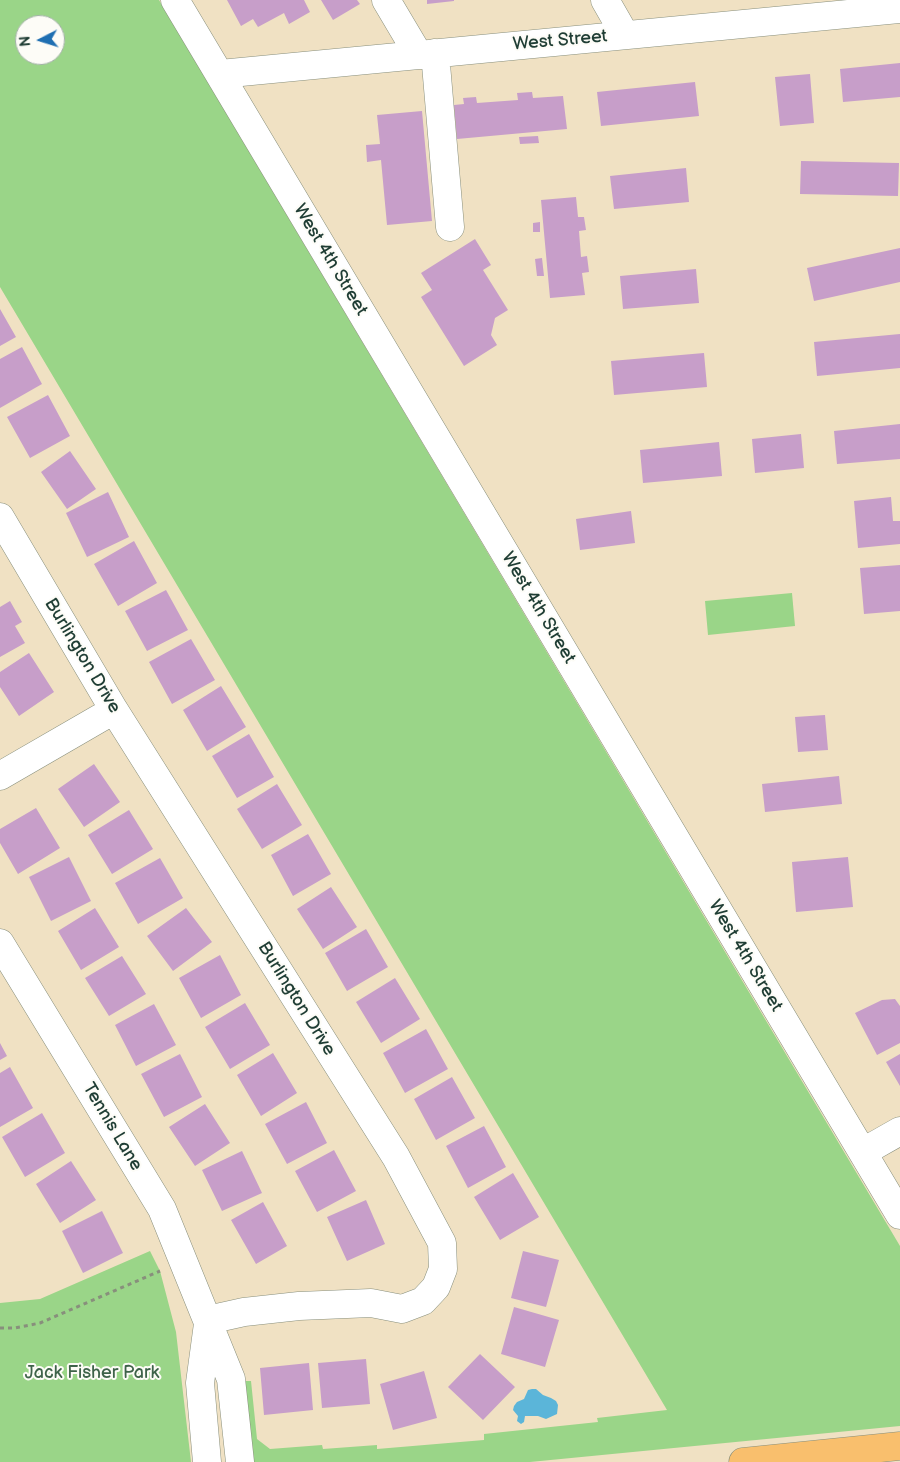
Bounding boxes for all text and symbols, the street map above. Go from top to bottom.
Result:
north arrow [15,15,65,65]
street label: West Street [512,26,608,56]
text: N [17,35,34,47]
street label: West 4th Street [288,200,372,320]
street label: West 4th Street [496,548,580,668]
street label: Burlington Drive [39,595,125,717]
street label: West 4th Street [703,896,787,1016]
street label: Burlington Drive [252,938,340,1060]
street label: Tennis Lane [77,1079,147,1175]
park label: Jack Fisher Park [25,1362,159,1384]

